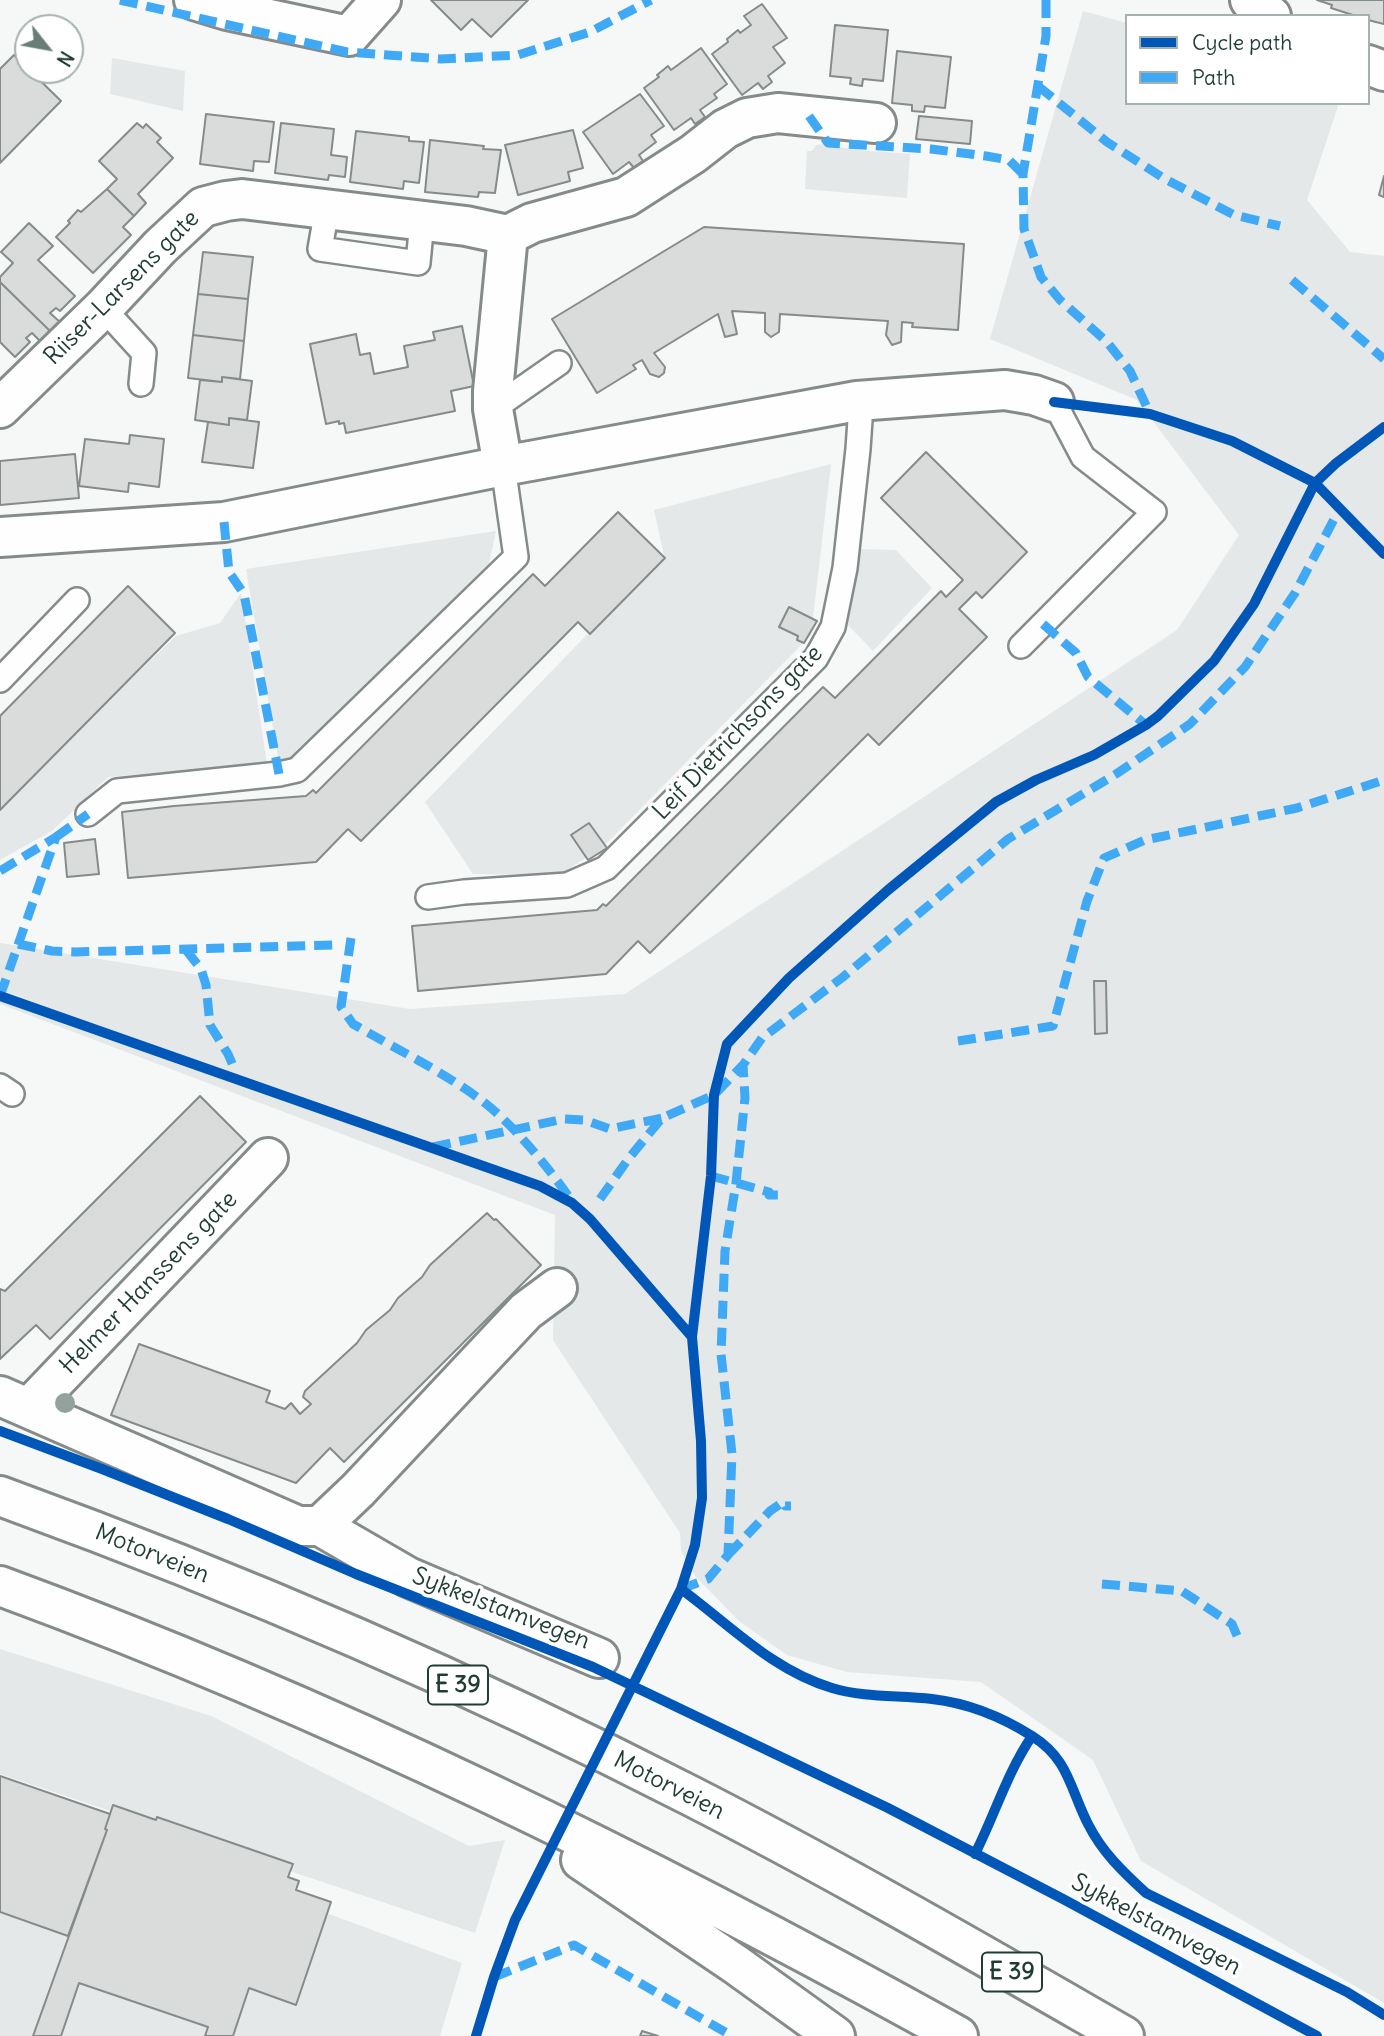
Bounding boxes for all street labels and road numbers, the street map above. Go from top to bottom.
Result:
street label: Riiser-Larsens gate [39,205,205,371]
street label: Leif Dietrichsons gate [647,640,829,826]
street label: Helmer Hanssens gate [54,1186,244,1380]
street label: Motorveien [91,1518,213,1590]
street label: Sykkelstamvegen [408,1562,594,1656]
road number: E 39 [428,1666,488,1704]
street label: Motorveien [609,1746,729,1826]
street label: Sykkelstamvegen [1066,1868,1246,1982]
road number: E 39 [982,1952,1042,1992]

